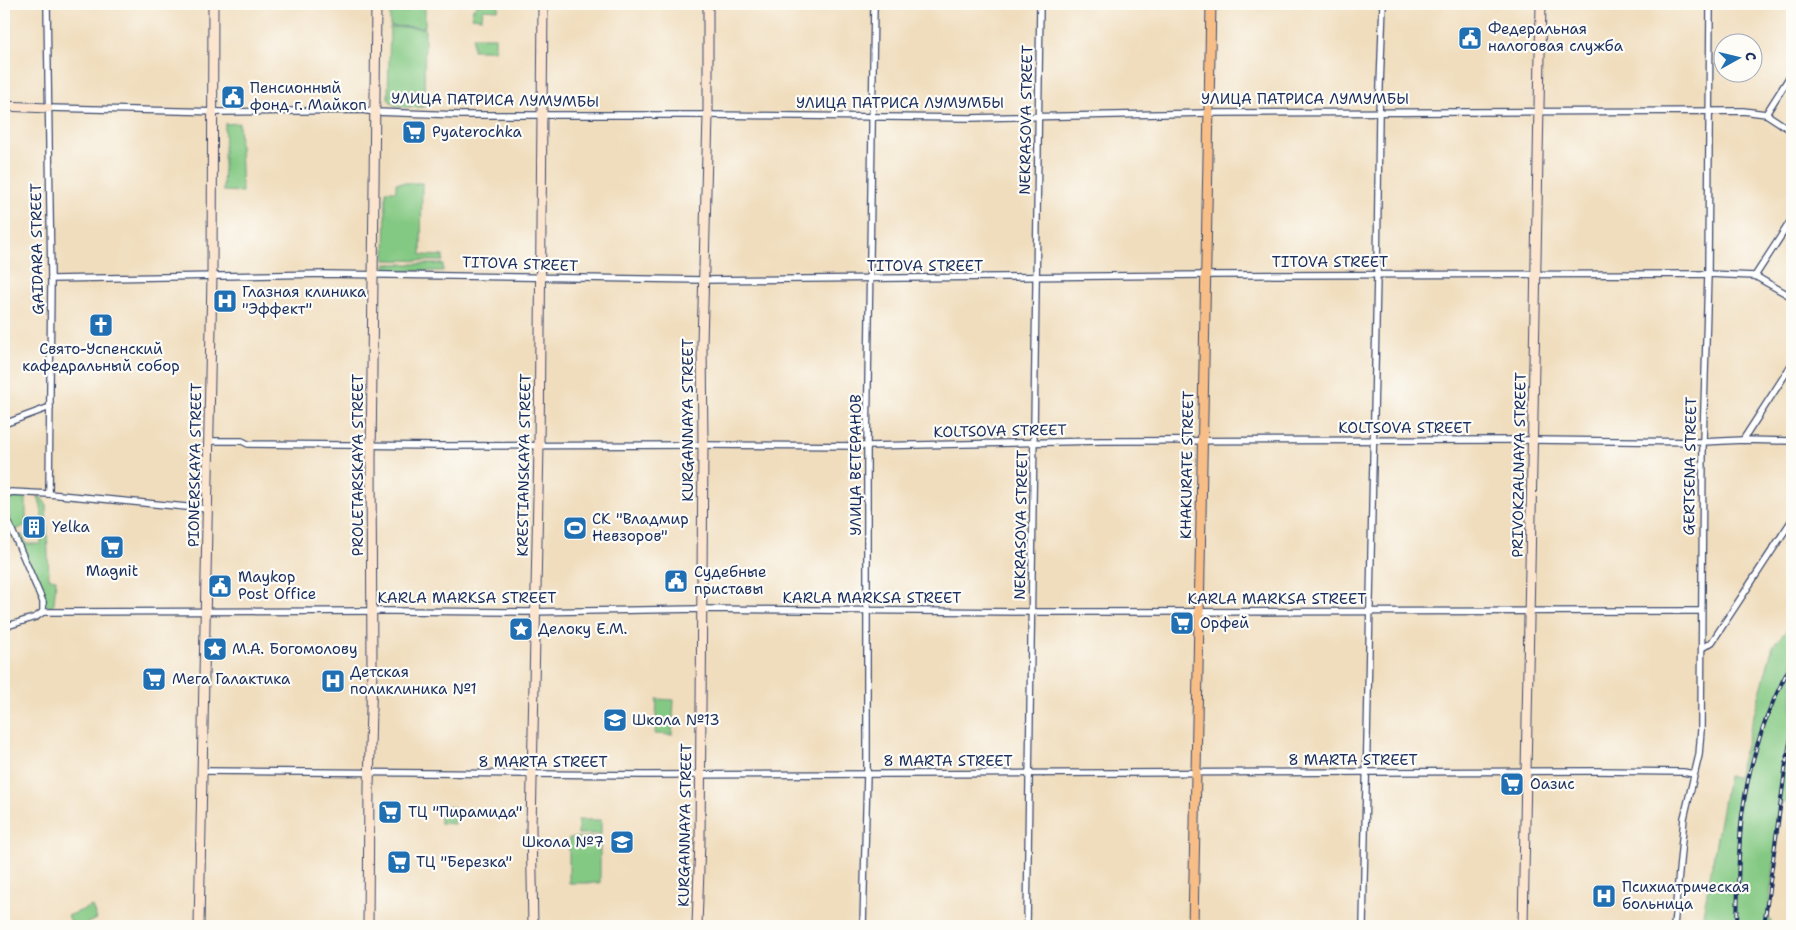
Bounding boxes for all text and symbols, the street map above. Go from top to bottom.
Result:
place label: Федеральная налоговая служба [1488,19,1624,56]
public building icon: Федеральная налоговая служба [1457,25,1483,51]
north arrow [1714,32,1764,82]
street label: NEKRASOVA STREET [1015,45,1037,195]
text: С [1741,51,1760,62]
place label: Пенсионный фонд г. Майкоп [250,78,367,115]
public building icon: Пенсионный фонд г. Майкоп [220,84,246,110]
street label: УЛИЦА ПАТРИСА ЛУМУМБЫ [391,88,599,112]
street label: УЛИЦА ПАТРИСА ЛУМУМБЫ [1201,89,1409,109]
street label: УЛИЦА ПАТРИСА ЛУМУМБЫ [796,93,1004,113]
supermarket icon: Pyaterochka [401,119,427,145]
place label: Pyaterochka [432,122,523,142]
street label: GAIDARA STREET [26,183,48,315]
street label: TITOVA STREET [461,252,579,276]
street label: TITOVA STREET [1272,252,1388,272]
street label: TITOVA STREET [867,256,983,276]
place label: Глазная клиника "Эффект" [242,282,367,319]
hospital icon: Глазная клиника "Эффект" [212,288,238,314]
church icon: Свято-Успенский кафедральный собор [88,312,114,338]
street label: KURGANNAYA STREET [678,338,698,502]
place label: Свято-Успенский кафедральный собор [22,339,180,376]
street label: PRIVOKZALNAYA STREET [1507,372,1531,558]
street label: KRESTIANSKAYA STREET [512,373,536,557]
street label: PROLETARSKAYA STREET [348,374,368,556]
street label: PIONERSKAYA STREET [184,383,206,547]
street label: KHAKURATE STREET [1176,391,1198,539]
street label: УЛИЦА ВЕТЕРАНОВ [846,394,866,536]
street label: GERTSENA STREET [1679,397,1701,535]
street label: KOLTSOVA STREET [1338,418,1472,438]
street label: KOLTSOVA STREET [933,420,1067,442]
street label: NEKRASOVA STREET [1010,450,1032,600]
place label: СК "Владмир Невзоров" [592,509,689,546]
building icon: Yelka [21,514,47,540]
sports icon: СК "Владмир Невзоров" [562,515,588,541]
place label: Yelka [52,517,91,537]
supermarket icon: Magnit [99,534,125,560]
place label: Magnit [86,561,138,581]
place label: Судебные приставы [694,562,766,599]
place label: Maykop Post Office [238,567,316,604]
public building icon: Судебные приставы [663,568,689,594]
public building icon: Maykop Post Office [207,573,233,599]
street label: KARLA MARKSA STREET [378,588,556,608]
street label: KARLA MARKSA STREET [783,588,961,608]
street label: KARLA MARKSA STREET [1188,589,1366,609]
supermarket icon: Орфей [1169,610,1195,636]
place label: Орфей [1200,613,1249,633]
place icon: Делоку Е.М. [508,616,534,642]
place label: Делоку Е.М. [538,619,628,639]
place icon: М.А. Богомолову [202,636,228,662]
place label: М.А. Богомолову [232,639,358,659]
place label: Детская поликлиника №1 [350,662,477,699]
supermarket icon: Мега Галактика [141,666,167,692]
hospital icon: Детская поликлиника №1 [320,668,346,694]
place label: Мега Галактика [172,669,291,689]
school or university icon: Школа №13 [602,707,628,733]
place label: Школа №13 [632,710,720,730]
street label: KURGANNAYA STREET [674,743,696,907]
street label: 8 MARTA STREET [1288,750,1418,770]
street label: 8 MARTA STREET [883,751,1013,771]
street label: 8 MARTA STREET [478,752,608,772]
supermarket icon: Оазис [1499,771,1525,797]
place label: Оазис [1530,774,1575,794]
supermarket icon: ТЦ "Пирамида" [377,799,403,825]
place label: ТЦ "Пирамида" [408,802,522,822]
school or university icon: Школа №7 [609,829,635,855]
place label: Школа №7 [522,832,604,852]
supermarket icon: ТЦ "Березка" [386,849,412,875]
place label: ТЦ "Березка" [416,852,512,872]
place label: Психиатрическая больница [1622,877,1750,914]
hospital icon: Психиатрическая больница [1591,883,1617,909]

